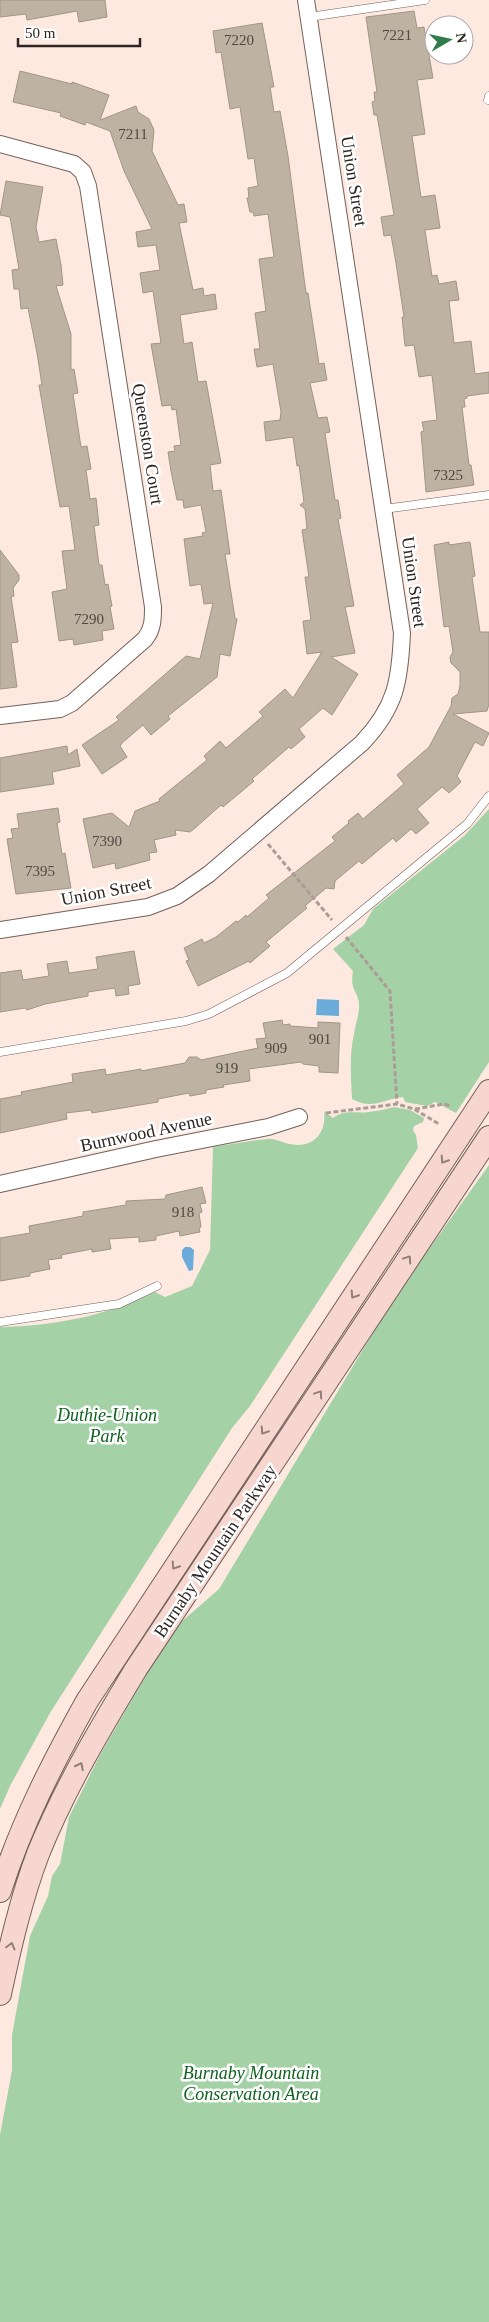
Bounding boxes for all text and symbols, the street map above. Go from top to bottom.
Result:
scale bar [18,15,140,47]
north arrow [424,15,474,65]
text: 50 m [25,25,56,41]
house number: 7221 [382,27,412,43]
house number: 7220 [224,32,254,48]
text: N [453,32,470,44]
house number: 7211 [118,126,148,142]
street label: Union Street [337,134,371,228]
street label: Queenston Court [129,382,167,506]
house number: 7325 [433,467,463,483]
street label: Union Street [398,535,430,629]
house number: 7290 [74,611,104,627]
house number: 7390 [92,833,122,849]
house number: 7395 [25,863,55,879]
street label: Union Street [59,872,153,910]
house number: 901 [309,1031,331,1047]
house number: 909 [265,1040,287,1056]
house number: 919 [216,1060,238,1076]
street label: Burnwood Avenue [78,1108,214,1156]
one-way arrow [440,1154,450,1163]
house number: 918 [172,1204,194,1220]
one-way arrow [402,1255,412,1264]
one-way arrow [351,1290,360,1299]
one-way arrow [312,1390,322,1399]
park label: Duthie-Union Park [56,1405,157,1446]
one-way arrow [261,1426,271,1435]
street label: Burnaby Mountain Parkway [150,1461,280,1641]
one-way arrow [172,1561,181,1570]
one-way arrow [74,1762,84,1771]
one-way arrow [5,1942,16,1951]
park label: Burnaby Mountain Conservation Area [183,2063,319,2104]

